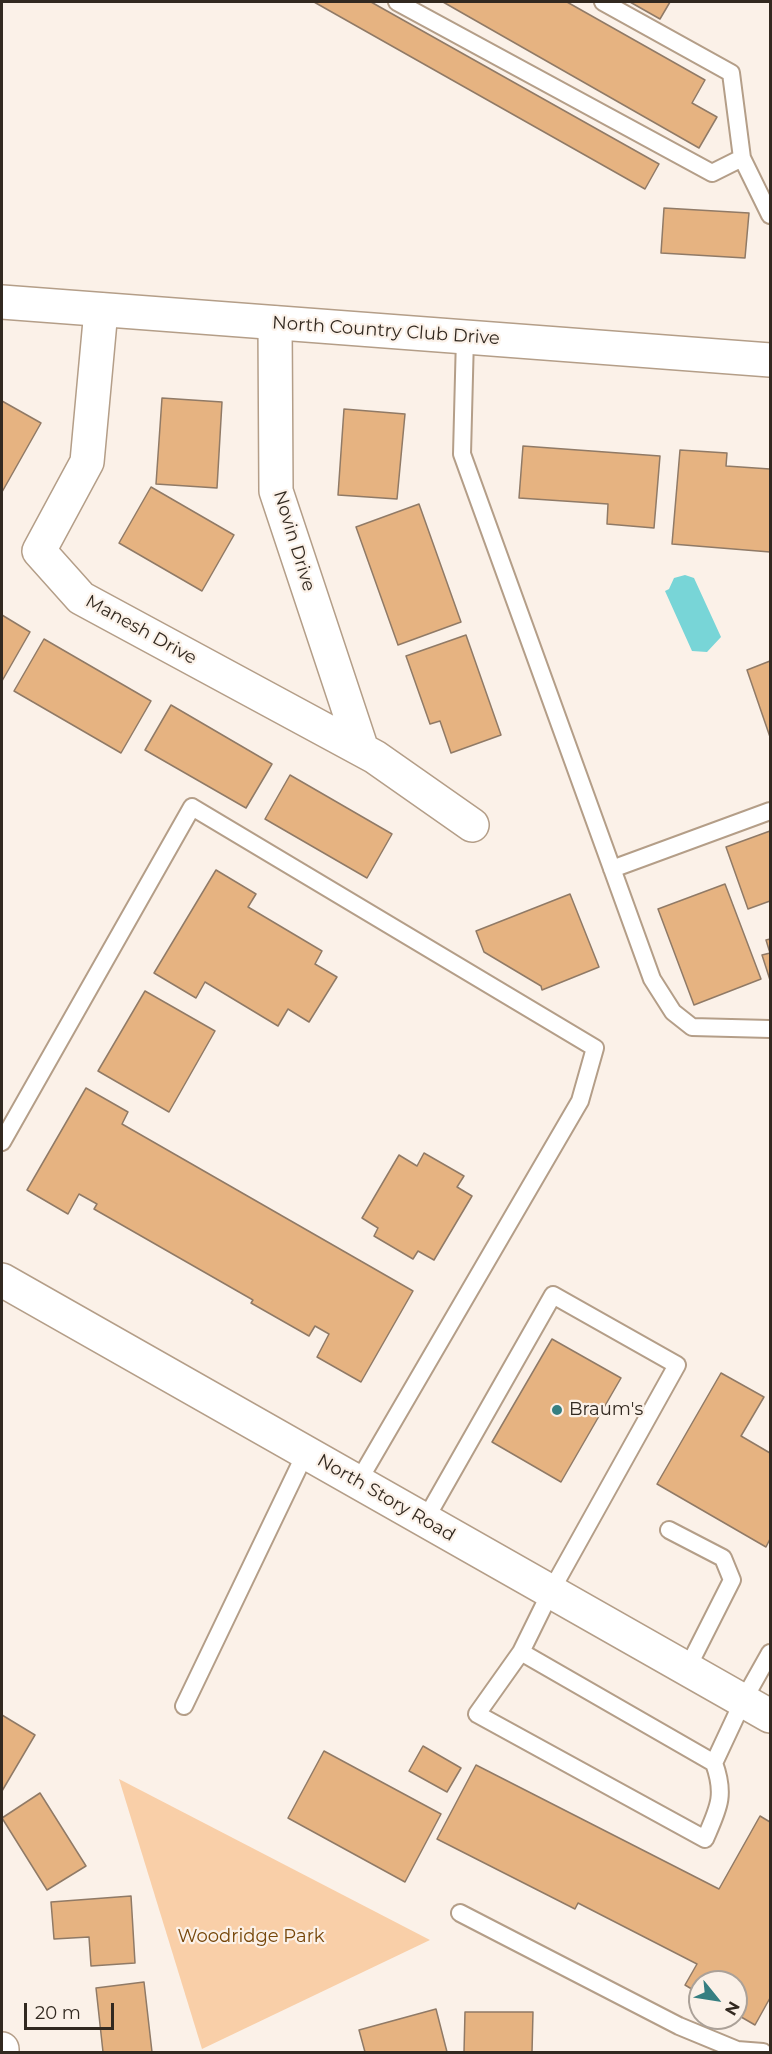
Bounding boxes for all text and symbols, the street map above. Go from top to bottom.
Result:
street label: North Country Club Drive [271,312,501,350]
street label: Novin Drive [268,488,320,594]
street label: Manesh Drive [82,591,200,669]
place label: Braum's [569,1399,643,1421]
marker: Braum's [550,1403,564,1417]
street label: North Story Road [313,1450,459,1546]
park label: Woodridge Park [178,1926,324,1948]
north arrow [688,1970,748,2030]
scale bar [27,1991,117,2029]
text: N [721,1998,744,2019]
text: 20 m [35,2002,81,2024]

